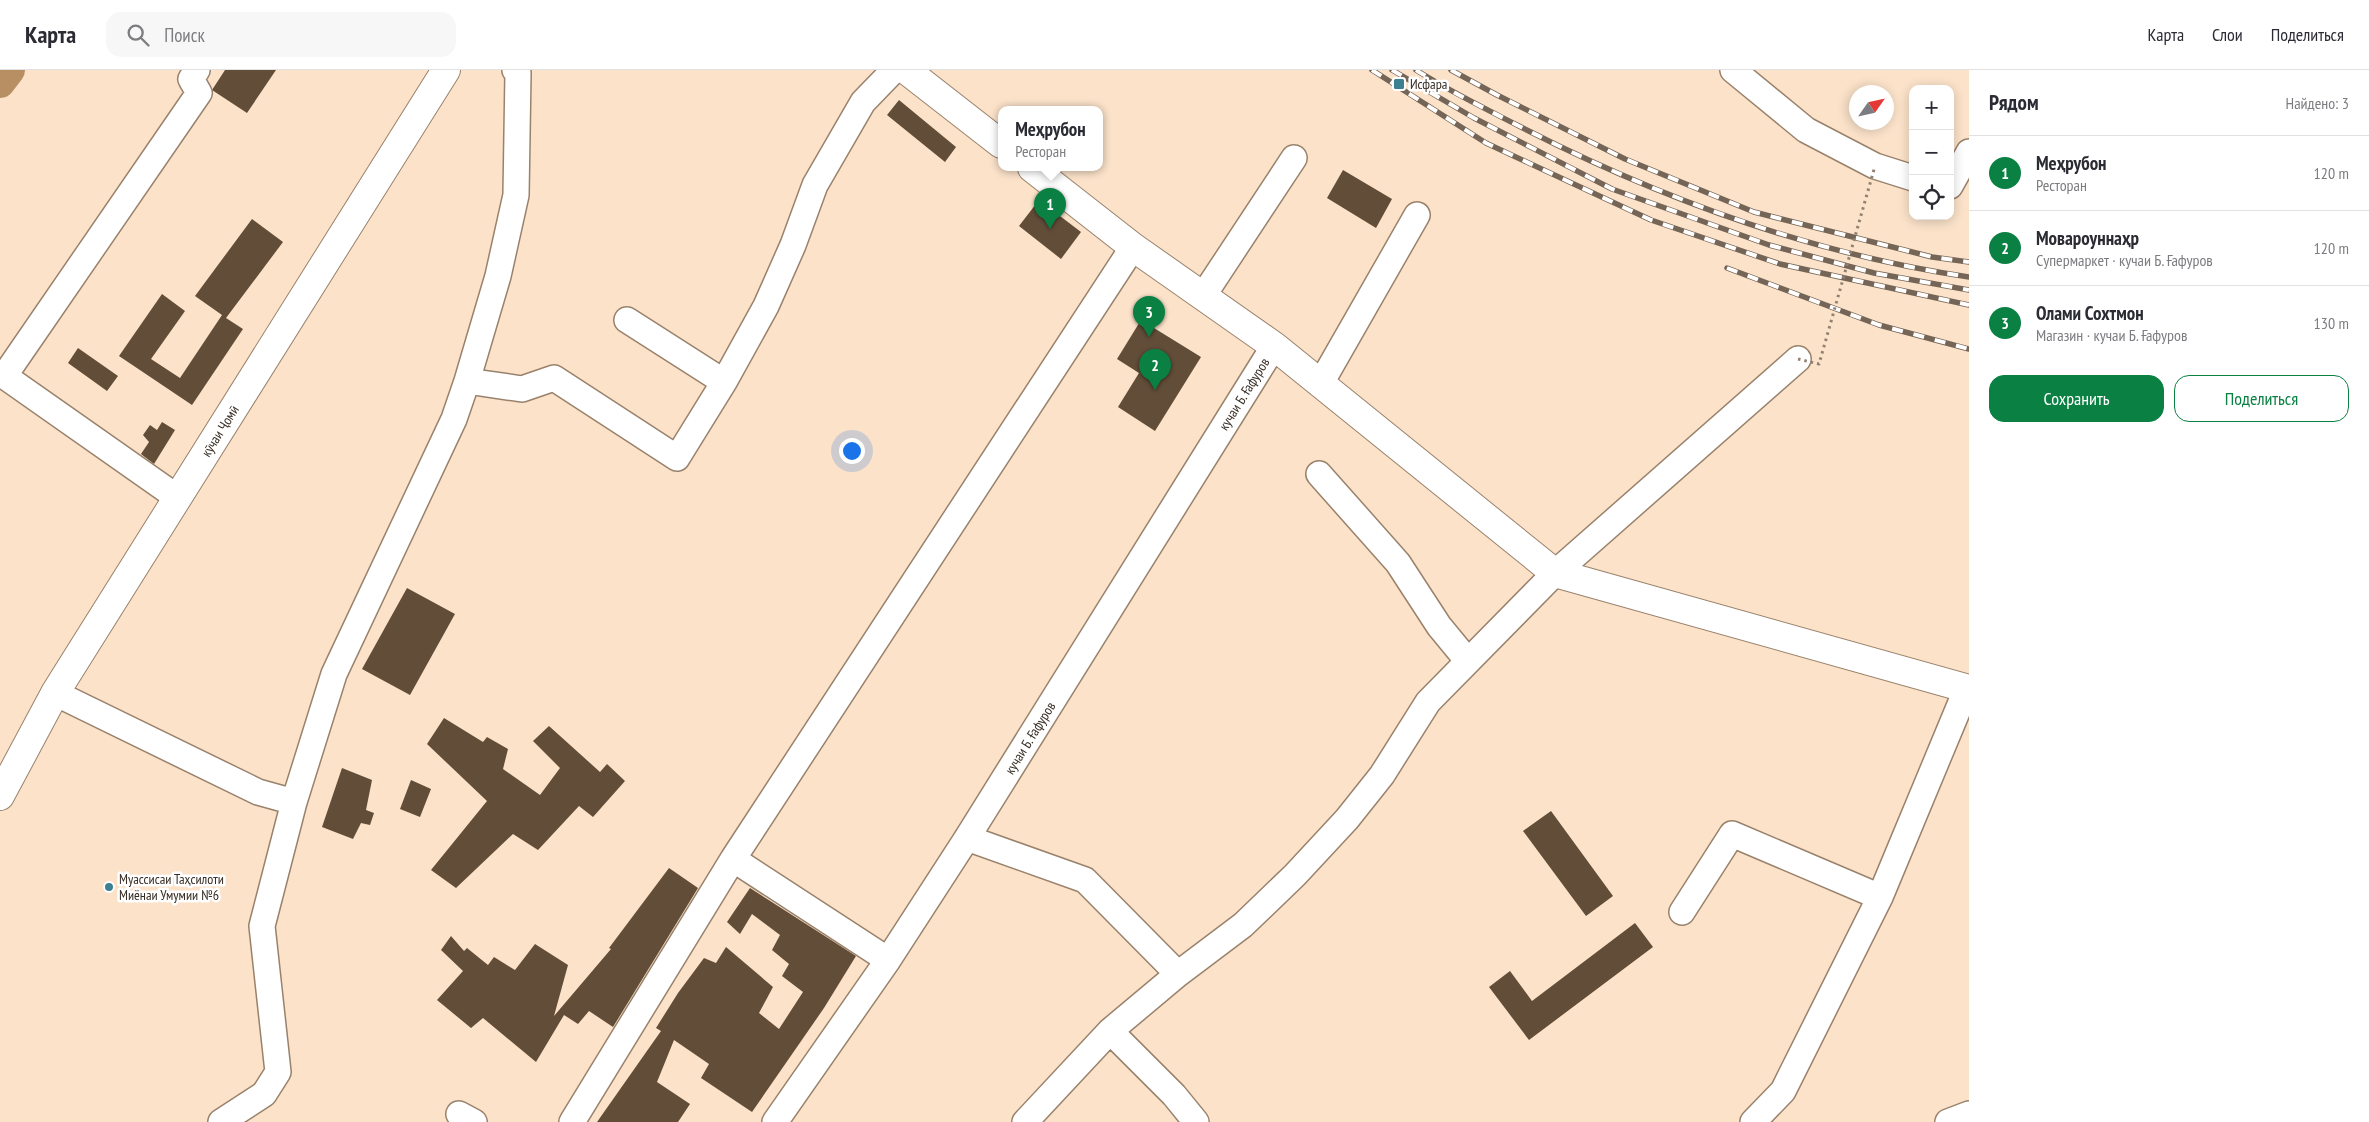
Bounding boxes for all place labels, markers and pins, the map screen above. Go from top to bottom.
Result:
place label: Исфара [1410,75,1447,93]
marker: Исфара [1392,77,1406,91]
pin: 1 [1034,188,1066,229]
pin: 3 [1133,296,1165,337]
pin: 2 [1139,349,1171,390]
place label: Муассисаи Таҳсилоти Миёнаи Умумии №6 [119,870,224,904]
marker: Муассисаи Таҳсилоти Миёнаи Умумии №6 [103,881,115,893]

